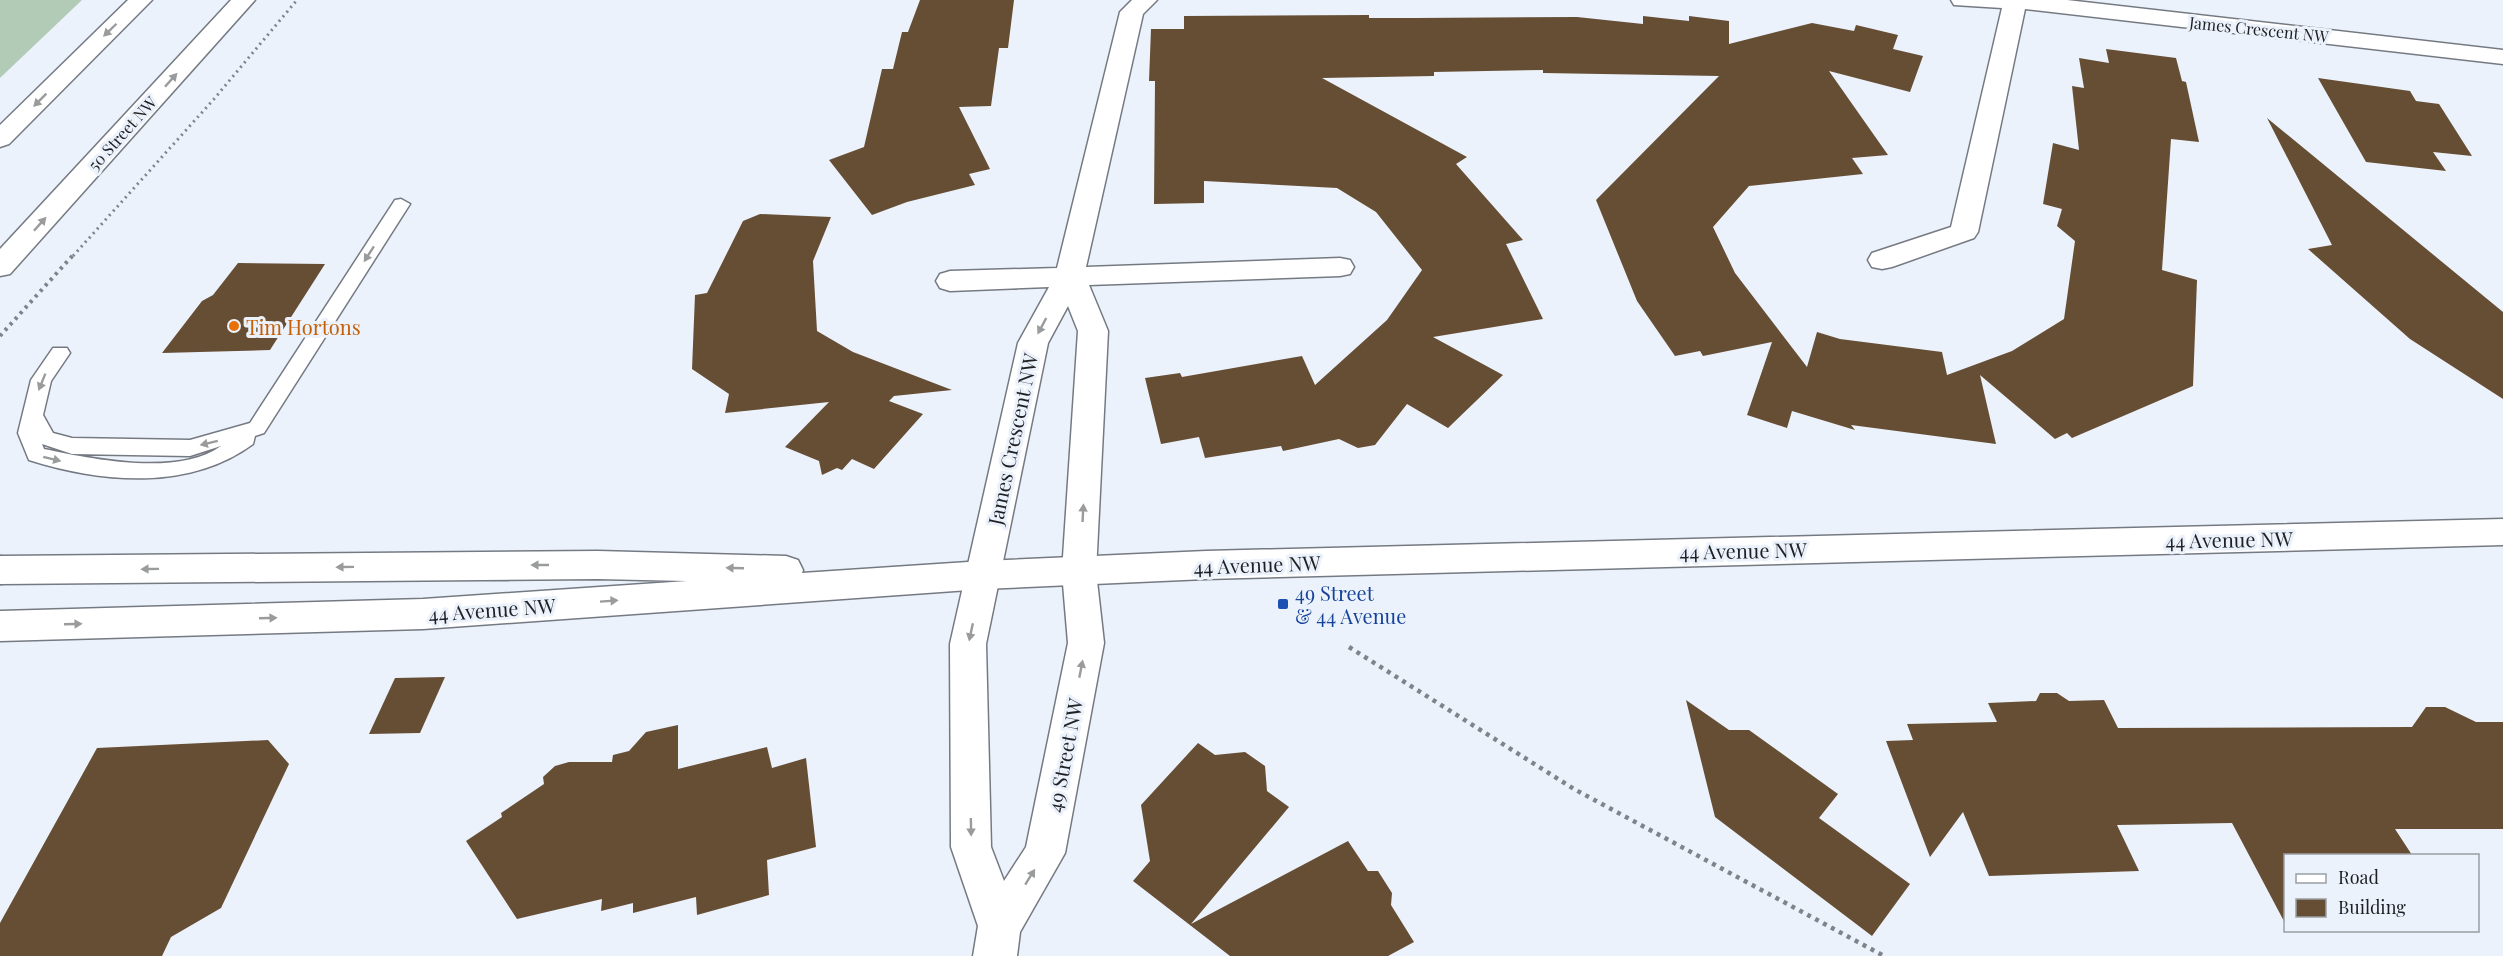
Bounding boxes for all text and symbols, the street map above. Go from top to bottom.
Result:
street label: James Crescent NW [2187,11,2330,47]
one-way arrow [104,23,118,37]
one-way arrow [164,72,178,87]
street label: 50 Street NW [83,91,161,174]
one-way arrow [33,92,47,106]
one-way arrow [32,217,46,231]
one-way arrow [364,245,375,262]
place label: Tim Hortons [246,313,361,340]
one-way arrow [1037,318,1047,335]
marker: Tim Hortons [227,319,241,333]
street label: James Crescent NW [980,350,1044,528]
one-way arrow [37,374,47,392]
one-way arrow [200,438,218,448]
one-way arrow [43,454,62,464]
one-way arrow [1078,504,1087,523]
street label: 44 Avenue NW [2165,524,2294,554]
street label: 44 Avenue NW [1679,535,1808,565]
street label: 44 Avenue NW [1193,548,1322,580]
one-way arrow [531,560,550,570]
one-way arrow [336,562,355,572]
one-way arrow [141,564,160,574]
one-way arrow [726,564,745,573]
place label: 49 Street & 44 Avenue [1295,579,1406,629]
street label: 44 Avenue NW [428,591,557,627]
one-way arrow [600,596,619,606]
marker: 49 Street & 44 Avenue [1276,597,1290,611]
one-way arrow [258,614,277,623]
one-way arrow [63,619,82,629]
one-way arrow [966,623,975,642]
one-way arrow [1077,659,1086,678]
street label: 49 Street NW [1040,695,1088,814]
one-way arrow [966,818,975,837]
legend [2284,854,2479,932]
text: Road [2338,865,2379,889]
one-way arrow [1024,869,1035,885]
text: Building [2338,895,2406,919]

